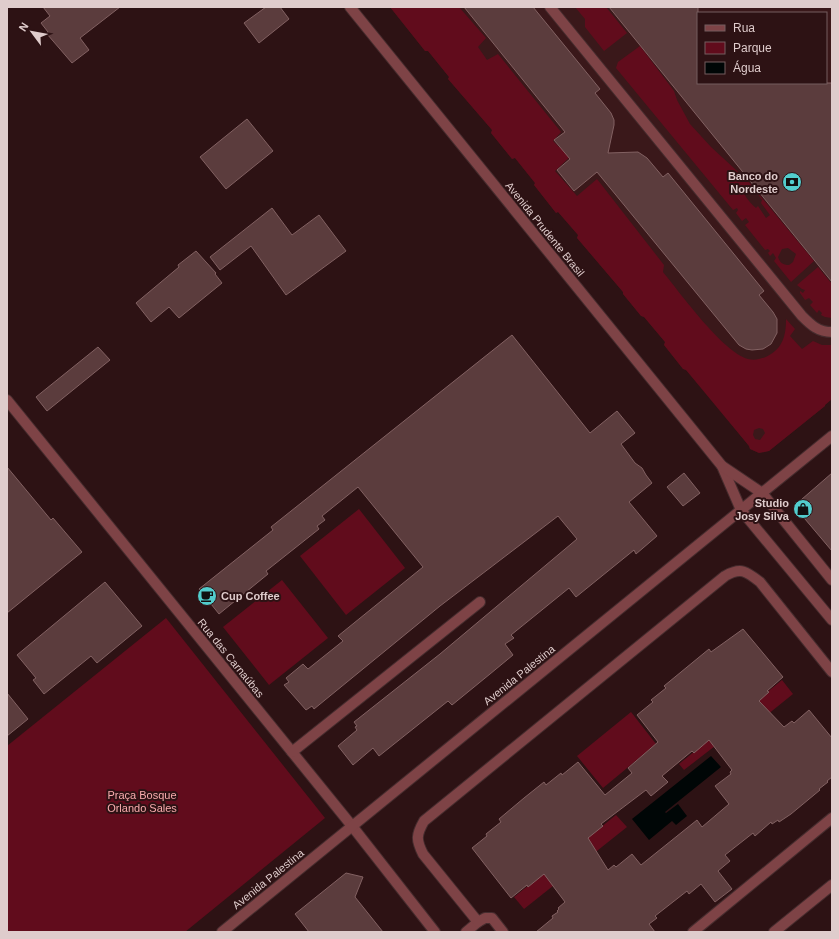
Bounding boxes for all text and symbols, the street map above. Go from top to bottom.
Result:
north arrow [12,12,52,52]
legend [697,12,827,84]
text: N [16,20,31,33]
text: Rua [733,21,755,35]
text: Parque [733,41,772,55]
text: Água [733,60,761,75]
place label: Banco do Nordeste [728,170,778,195]
bank icon: Banco do Nordeste [781,171,803,193]
street label: Avenida Prudente Brasil [503,179,587,279]
place label: Studio Josy Silva [735,497,790,522]
shop icon: Studio Josy Silva [792,498,814,520]
cafe icon: Cup Coffee [196,585,218,607]
place label: Cup Coffee [221,590,280,602]
street label: Rua das Carnaúbas [196,616,267,700]
street label: Avenida Palestina [481,642,558,707]
park label: Praça Bosque Orlando Sales [107,789,177,814]
street label: Avenida Palestina [230,846,307,911]

